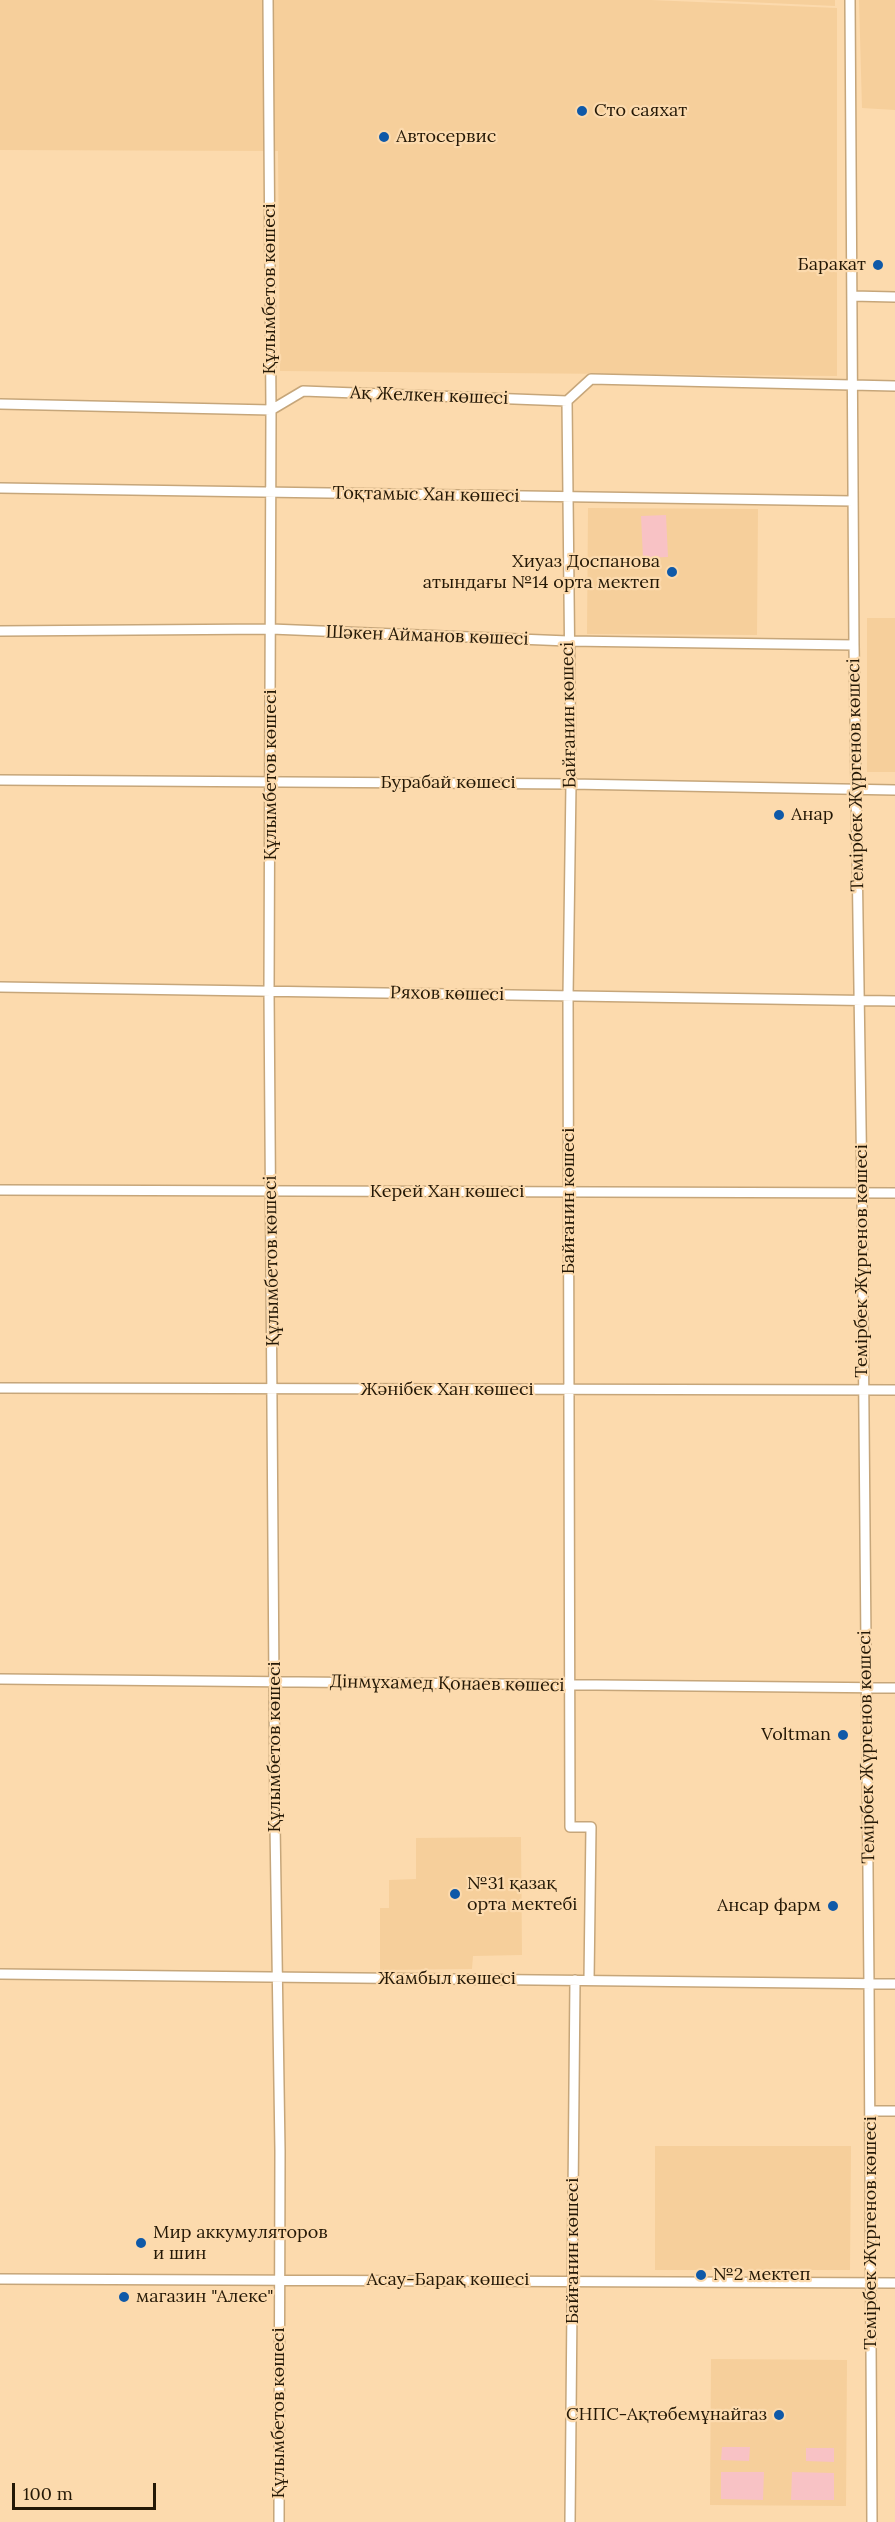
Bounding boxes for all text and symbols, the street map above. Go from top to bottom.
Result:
place label: Сто саяхат [594,100,687,122]
marker: Сто саяхат [575,104,589,118]
place label: Автосервис [396,126,496,148]
marker: Автосервис [377,130,391,144]
street label: Құлымбетов көшесі [259,203,281,375]
place label: Баракат [798,254,866,276]
marker: Баракат [871,258,885,272]
street label: Ақ Желкен көшесі [349,382,509,410]
street label: Тоқтамыс Хан көшесі [332,483,520,507]
place label: Хиуаз Доспанова атындағы №14 орта мектеп [423,551,660,594]
marker: Хиуаз Доспанова атындағы №14 орта мектеп [665,565,679,579]
street label: Шәкен Айманов көшесі [325,622,529,650]
street label: Байғанин көшесі [557,641,581,789]
street label: Темірбек Жүргенов көшесі [843,658,869,892]
street label: Құлымбетов көшесі [260,689,282,861]
street label: Бурабай көшесі [380,772,516,794]
place label: Анар [791,804,833,826]
marker: Анар [772,808,786,822]
street label: Ряхов көшесі [390,982,504,1006]
street label: Байғанин көшесі [558,1128,580,1274]
street label: Темірбек Жүргенов көшесі [851,1144,873,1378]
street label: Құлымбетов көшесі [260,1175,284,1347]
street label: Керей Хан көшесі [370,1181,524,1203]
street label: Жәнібек Хан көшесі [360,1379,534,1401]
street label: Темірбек Жүргенов көшесі [854,1630,880,1864]
street label: Құлымбетов көшесі [264,1661,286,1833]
street label: Дінмұхамед Қонаев көшесі [329,1671,565,1697]
place label: Voltman [761,1724,831,1746]
marker: Voltman [836,1728,850,1742]
place label: №31 қазақ орта мектебі [467,1873,577,1916]
marker: №31 қазақ орта мектебі [448,1887,462,1901]
place label: Ансар фарм [717,1895,821,1917]
marker: Ансар фарм [826,1899,840,1913]
street label: Жамбыл көшесі [378,1968,516,1990]
street label: Темірбек Жүргенов көшесі [860,2116,882,2350]
street label: Байғанин көшесі [562,2178,584,2324]
place label: Мир аккумуляторов и шин [153,2222,328,2264]
marker: Мир аккумуляторов и шин [134,2236,148,2250]
place label: №2 мектеп [713,2264,811,2286]
marker: №2 мектеп [694,2268,708,2282]
street label: Асау-Барақ көшесі [367,2269,529,2291]
place label: магазин "Алеке" [136,2286,274,2308]
marker: магазин "Алеке" [117,2290,131,2304]
street label: Құлымбетов көшесі [268,2327,290,2499]
place label: СНПС-Ақтөбемұнайгаз [566,2404,767,2426]
marker: СНПС-Ақтөбемұнайгаз [772,2408,786,2422]
scale bar [15,2471,159,2509]
text: 100 m [23,2482,73,2505]

